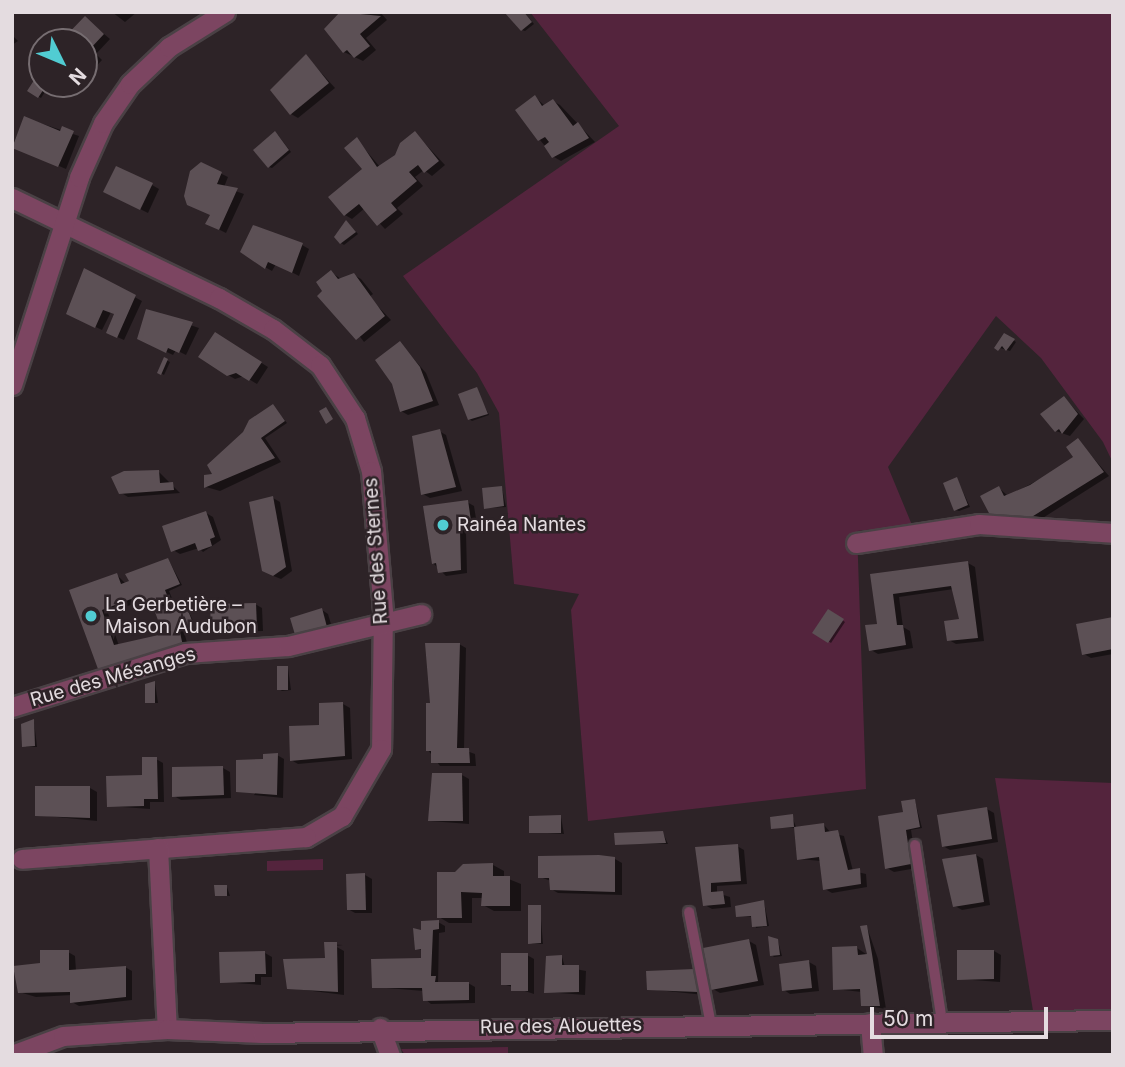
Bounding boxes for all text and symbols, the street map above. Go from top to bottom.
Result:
north arrow [28,28,98,98]
text: N [64,63,91,89]
street label: Rue des Sternes [359,477,393,625]
place label: Rainéa Nantes [457,514,586,536]
marker: Rainéa Nantes [435,517,451,533]
place label: La Gerbetière – Maison Audubon [105,594,257,638]
marker: La Gerbetière – Maison Audubon [83,608,99,624]
street label: Rue des Mésanges [28,642,198,712]
scale bar [873,993,1052,1038]
text: 50 m [883,1006,933,1031]
street label: Rue des Alouettes [480,1013,642,1039]

